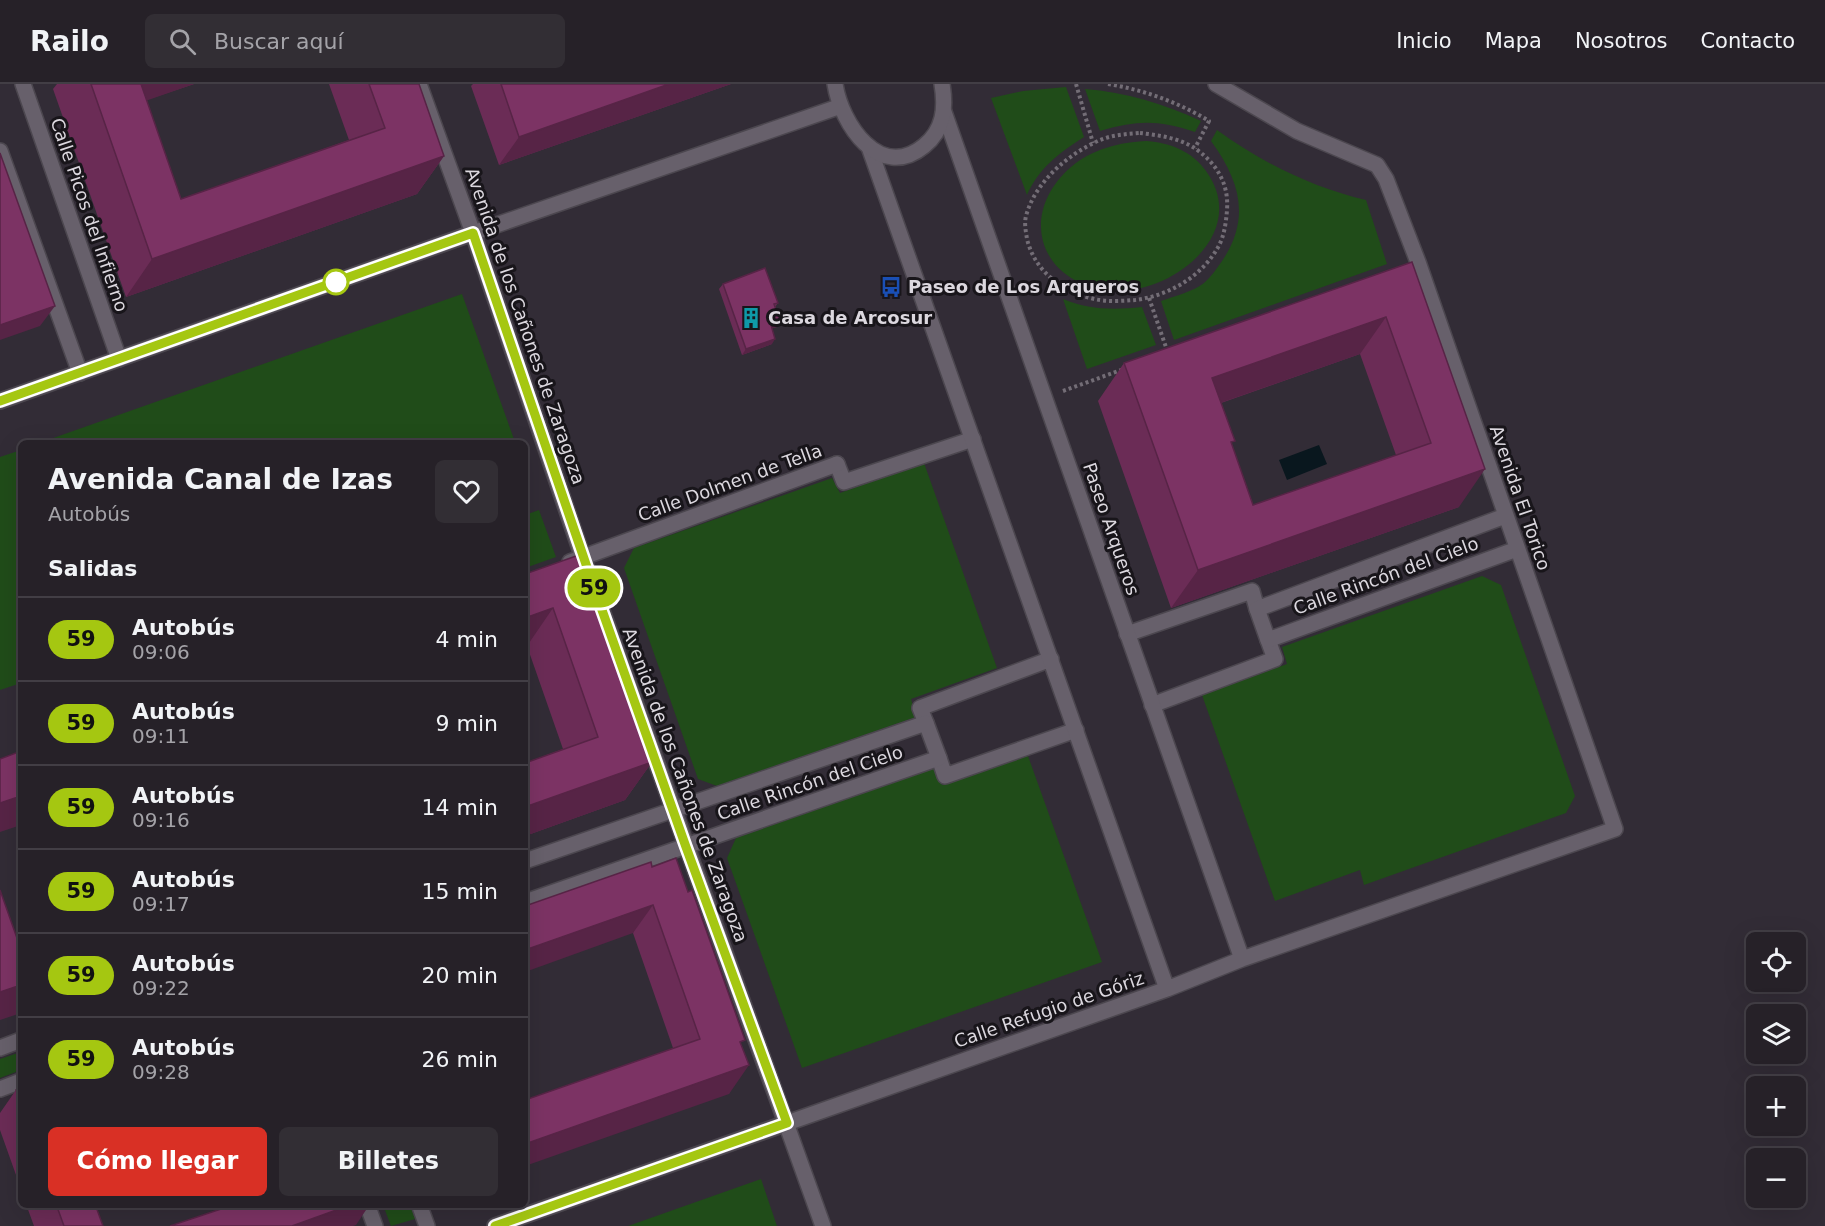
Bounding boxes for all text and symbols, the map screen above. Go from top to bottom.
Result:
search box [145,14,565,68]
text: Railo [30,25,109,58]
icon: search [166,25,199,58]
text: Buscar aquí [214,29,344,54]
text: Inicio [1396,29,1452,53]
text: Mapa [1485,29,1542,53]
text: Nosotros [1575,29,1667,53]
text: Contacto [1700,29,1795,53]
street label: Calle Picos del Infierno [46,115,133,315]
street label: Avenida de los Cañones de Zaragoza [461,165,590,487]
unlabelled marker [323,269,349,295]
bus stop icon: Paseo de Los Arqueros [879,275,903,299]
place label: Paseo de Los Arqueros [908,276,1139,297]
building icon: Casa de Arcosur [739,306,763,330]
place label: Casa de Arcosur [768,307,932,328]
street label: Avenida El Torico [1486,423,1555,573]
street label: Calle Dolmen de Tella [635,439,825,526]
button: heart [435,460,498,523]
street label: Paseo Arqueros [1079,460,1144,598]
text: Avenida Canal de Izas [48,463,393,496]
text: Autobús [48,502,130,526]
street label: Calle Rincón del Cielo [1291,532,1481,619]
text: Salidas [48,556,137,581]
line badge: 59 [567,568,621,608]
text: 59 [579,576,609,600]
text: Autobús [132,615,235,640]
street label: Avenida de los Cañones de Zaragoza [619,625,752,945]
text: 59 [66,627,96,651]
text: 4 min [436,627,498,652]
text: 09:06 [132,640,190,664]
text: Autobús [132,699,235,724]
text: 59 [66,711,96,735]
text: 9 min [436,711,498,736]
text: 09:11 [132,724,190,748]
street label: Calle Rincón del Cielo [714,741,906,824]
text: Autobús [132,783,235,808]
text: 59 [66,795,96,819]
text: 14 min [422,795,498,820]
text: 09:16 [132,808,190,832]
text: Autobús [132,867,235,892]
text: 59 [66,879,96,903]
text: 15 min [422,879,498,904]
text: 09:17 [132,892,190,916]
map controls [1746,932,1806,1208]
button: locate [1746,932,1806,992]
text: Autobús [132,951,235,976]
text: 59 [66,963,96,987]
text: 20 min [422,963,498,988]
street label: Calle Refugio de Góriz [951,967,1146,1052]
text: 09:22 [132,976,190,1000]
button: layers [1746,1004,1806,1064]
text: Autobús [132,1035,235,1060]
text: 59 [66,1047,96,1071]
text: 26 min [422,1047,498,1072]
text: 09:28 [132,1060,190,1084]
button: + [1746,1076,1806,1136]
button: Cómo llegar [48,1127,267,1196]
button: Billetes [279,1127,498,1196]
button: − [1746,1148,1806,1208]

